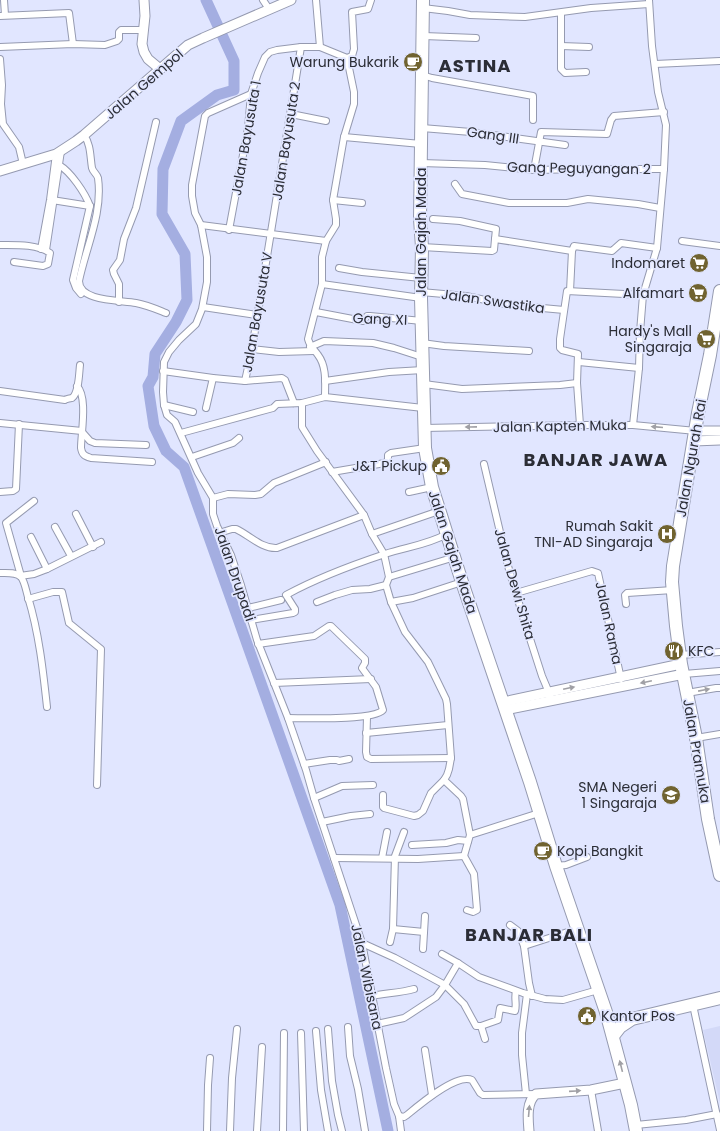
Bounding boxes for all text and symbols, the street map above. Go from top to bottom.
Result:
street label: Jalan Gempol [100,44,188,124]
cafe icon: Warung Bukarik [402,51,424,73]
place label: Warung Bukarik [289,52,400,72]
district label: ASTINA [438,53,512,78]
street label: Jalan Bayusuta 1 [226,79,266,197]
street label: Jalan Bayusuta 2 [267,80,305,202]
street label: Gang III [465,121,521,149]
street label: Gang Peguyangan 2 [507,157,651,179]
street label: Jalan Gajah Mada [411,168,431,296]
street label: Jalan Bayusuta V [237,250,277,374]
supermarket icon: Indomaret [688,252,710,274]
place label: Indomaret [611,253,685,273]
supermarket icon: Alfamart [687,282,709,304]
place label: Alfamart [623,283,684,303]
street label: Jalan Swastika [440,284,546,318]
street label: Gang XI [352,308,408,330]
place label: Hardy's Mall Singaraja [609,321,692,357]
supermarket icon: Hardy's Mall Singaraja [695,328,717,350]
street label: Jalan Ngurah Rai [671,397,711,519]
street label: Jalan Kapten Muka [493,415,627,437]
one-way arrow [464,424,477,430]
one-way arrow [651,424,663,431]
district label: BANJAR JAWA [524,447,668,472]
public building icon: J&T Pickup [430,455,452,477]
place label: J&T Pickup [352,456,427,476]
street label: Jalan Gajah Mada [424,488,482,616]
place label: Rumah Sakit TNI-AD Singaraja [534,516,653,552]
hospital icon: Rumah Sakit TNI-AD Singaraja [656,523,678,545]
street label: Jalan Drupadi [210,524,260,624]
street label: Jalan Dewi Shita [490,526,540,642]
street label: Jalan Rama [590,580,628,666]
restaurant icon: KFC [663,640,685,662]
place label: KFC [688,641,714,661]
one-way arrow [639,679,652,685]
one-way arrow [562,684,575,690]
one-way arrow [698,687,710,693]
street label: Jalan Pramuka [678,697,716,805]
place label: SMA Negeri 1 Singaraja [578,777,657,813]
school or university icon: SMA Negeri 1 Singaraja [660,784,682,806]
cafe icon: Kopi Bangkit [532,840,554,862]
place label: Kopi Bangkit [557,841,643,861]
street label: Jalan Wibisana [346,922,388,1032]
district label: BANJAR BALI [465,922,593,947]
public building icon: Kantor Pos [576,1005,598,1027]
place label: Kantor Pos [601,1006,675,1026]
one-way arrow [617,1060,623,1072]
one-way arrow [569,1088,581,1094]
one-way arrow [526,1105,532,1117]

